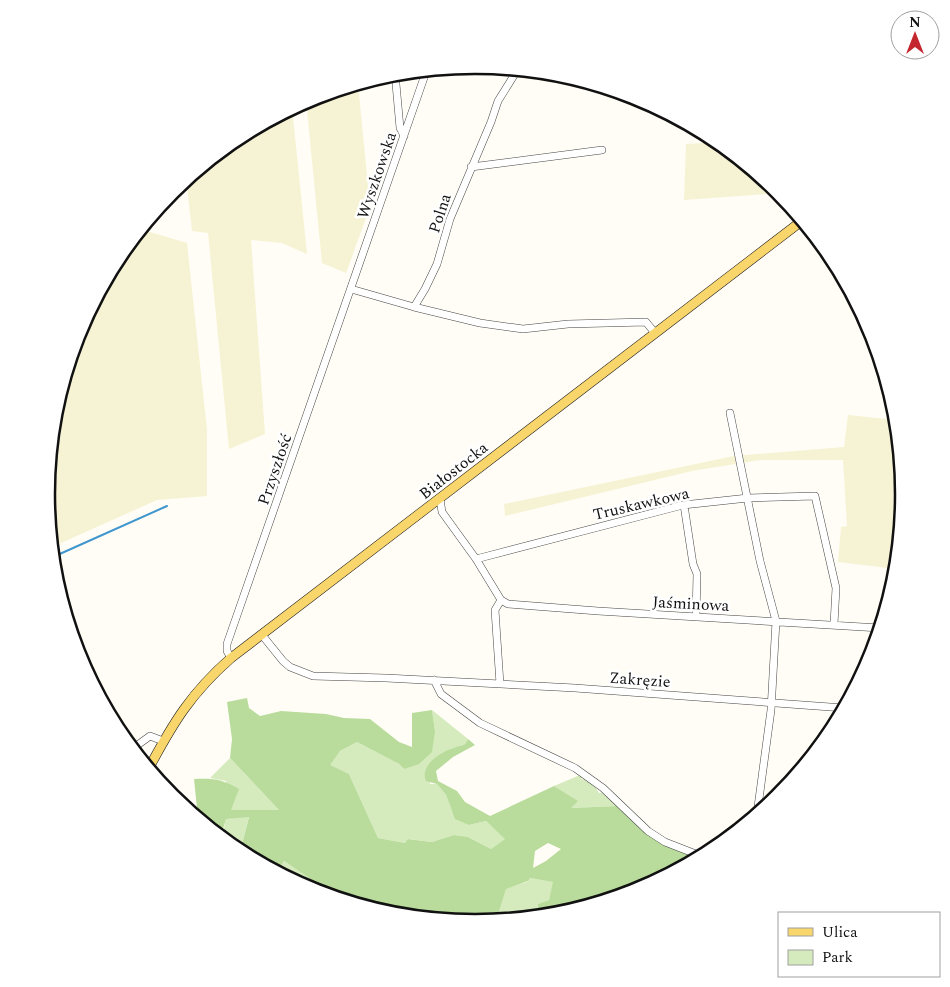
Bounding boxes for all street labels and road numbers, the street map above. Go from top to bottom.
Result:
street label: Wyszkowska [351,129,403,222]
street label: Polna [422,190,458,236]
street label: Przyszłość [252,430,298,508]
street label: Białostocka [414,436,493,505]
street label: Truskawkowa [591,481,692,527]
street label: Jaśminowa [652,590,730,618]
street label: Zakręzie [608,666,671,694]

